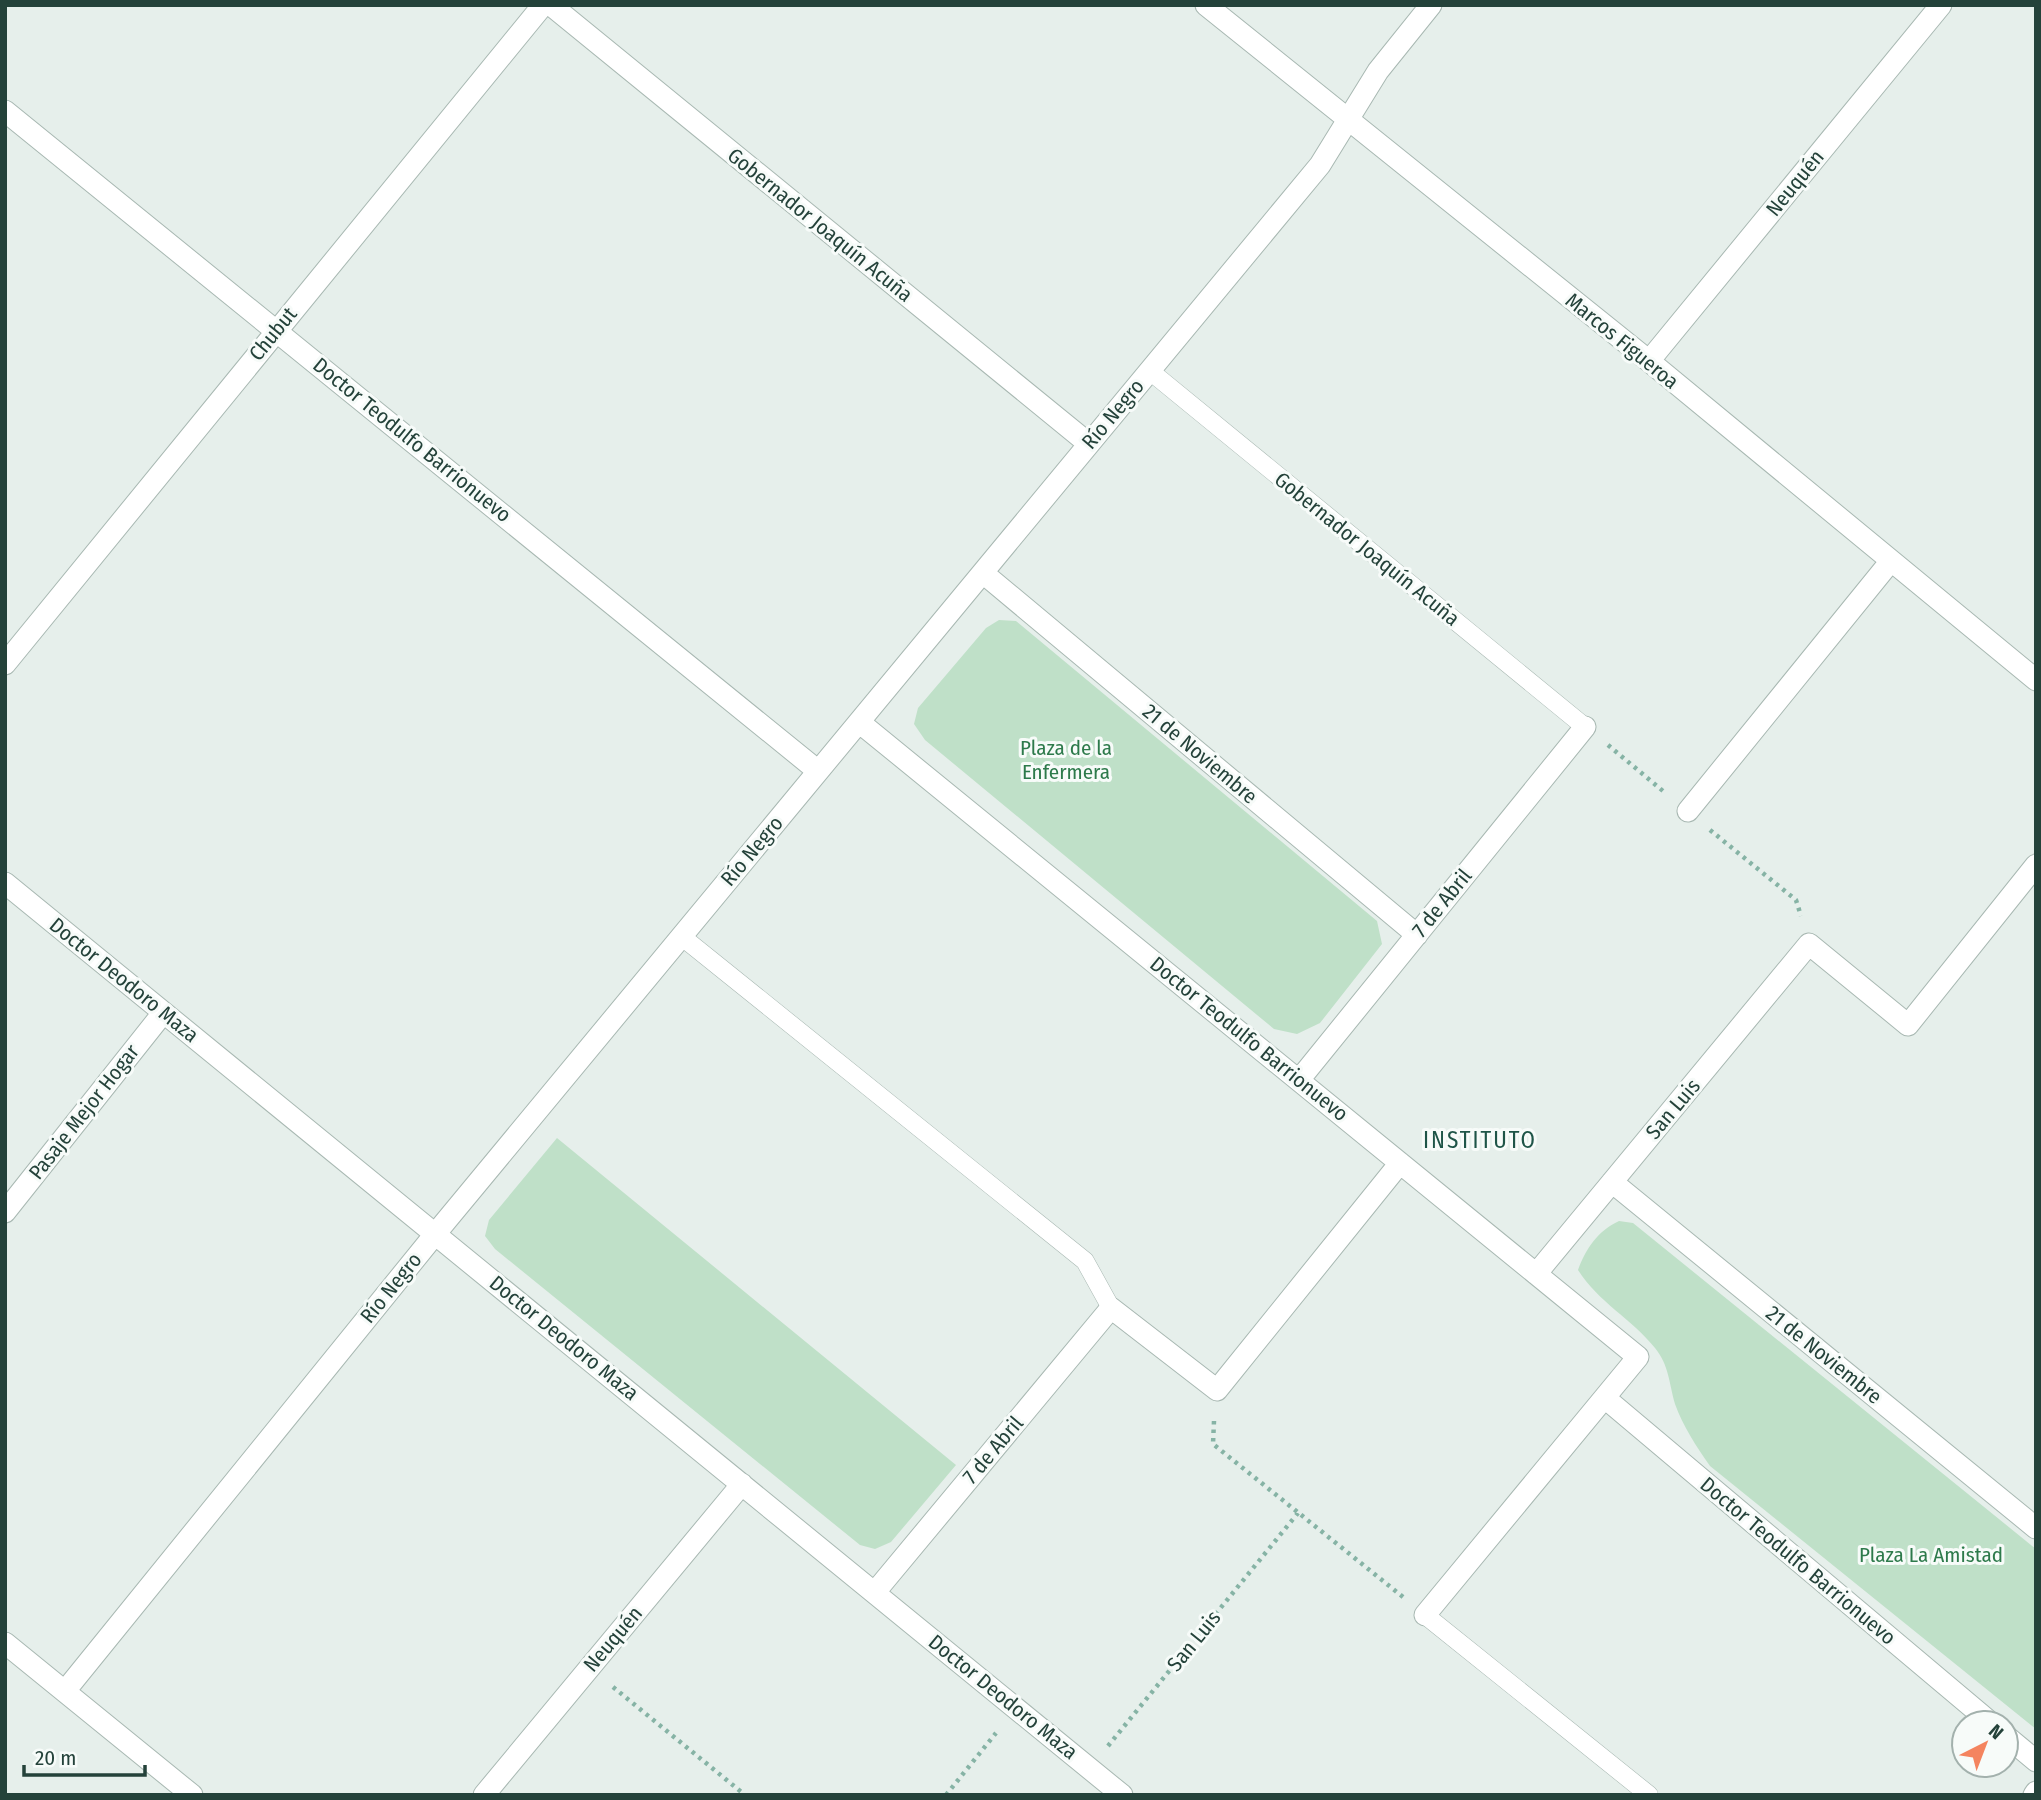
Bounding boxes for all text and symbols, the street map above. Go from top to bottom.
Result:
street label: Gobernador Joaquín Acuña [722,142,918,308]
street label: Neuquén [1760,145,1830,221]
street label: Marcos Figueroa [1560,287,1684,395]
street label: Chubut [244,302,303,366]
street label: Doctor Teodulfo Barrionuevo [308,352,516,528]
street label: Río Negro [1076,374,1150,454]
street label: Gobernador Joaquín Acuña [1269,466,1465,632]
street label: 21 de Noviembre [1137,699,1263,809]
park label: Plaza de la Enfermera [1020,735,1112,785]
street label: Río Negro [715,811,789,891]
street label: 7 de Abril [1407,863,1478,942]
street label: Doctor Deodoro Maza [44,912,204,1048]
street label: Doctor Teodulfo Barrionuevo [1145,951,1353,1127]
street label: Pasaje Mejor Hogar [23,1039,145,1185]
street label: San Luis [1640,1073,1706,1145]
district label: INSTITUTO [1423,1126,1537,1154]
street label: Río Negro [355,1247,427,1329]
street label: Doctor Deodoro Maza [484,1270,644,1406]
street label: 21 de Noviembre [1761,1300,1887,1410]
street label: 7 de Abril [957,1411,1029,1489]
street label: Doctor Teodulfo Barrionuevo [1695,1472,1901,1650]
park label: Plaza La Amistad [1859,1542,2003,1568]
street label: Neuquén [578,1601,648,1677]
street label: San Luis [1162,1605,1226,1677]
street label: Doctor Deodoro Maza [923,1629,1083,1765]
north arrow [1950,1709,2020,1779]
text: N [1984,1719,2008,1744]
scale bar [24,1734,145,1778]
text: 20 m [35,1745,76,1771]

